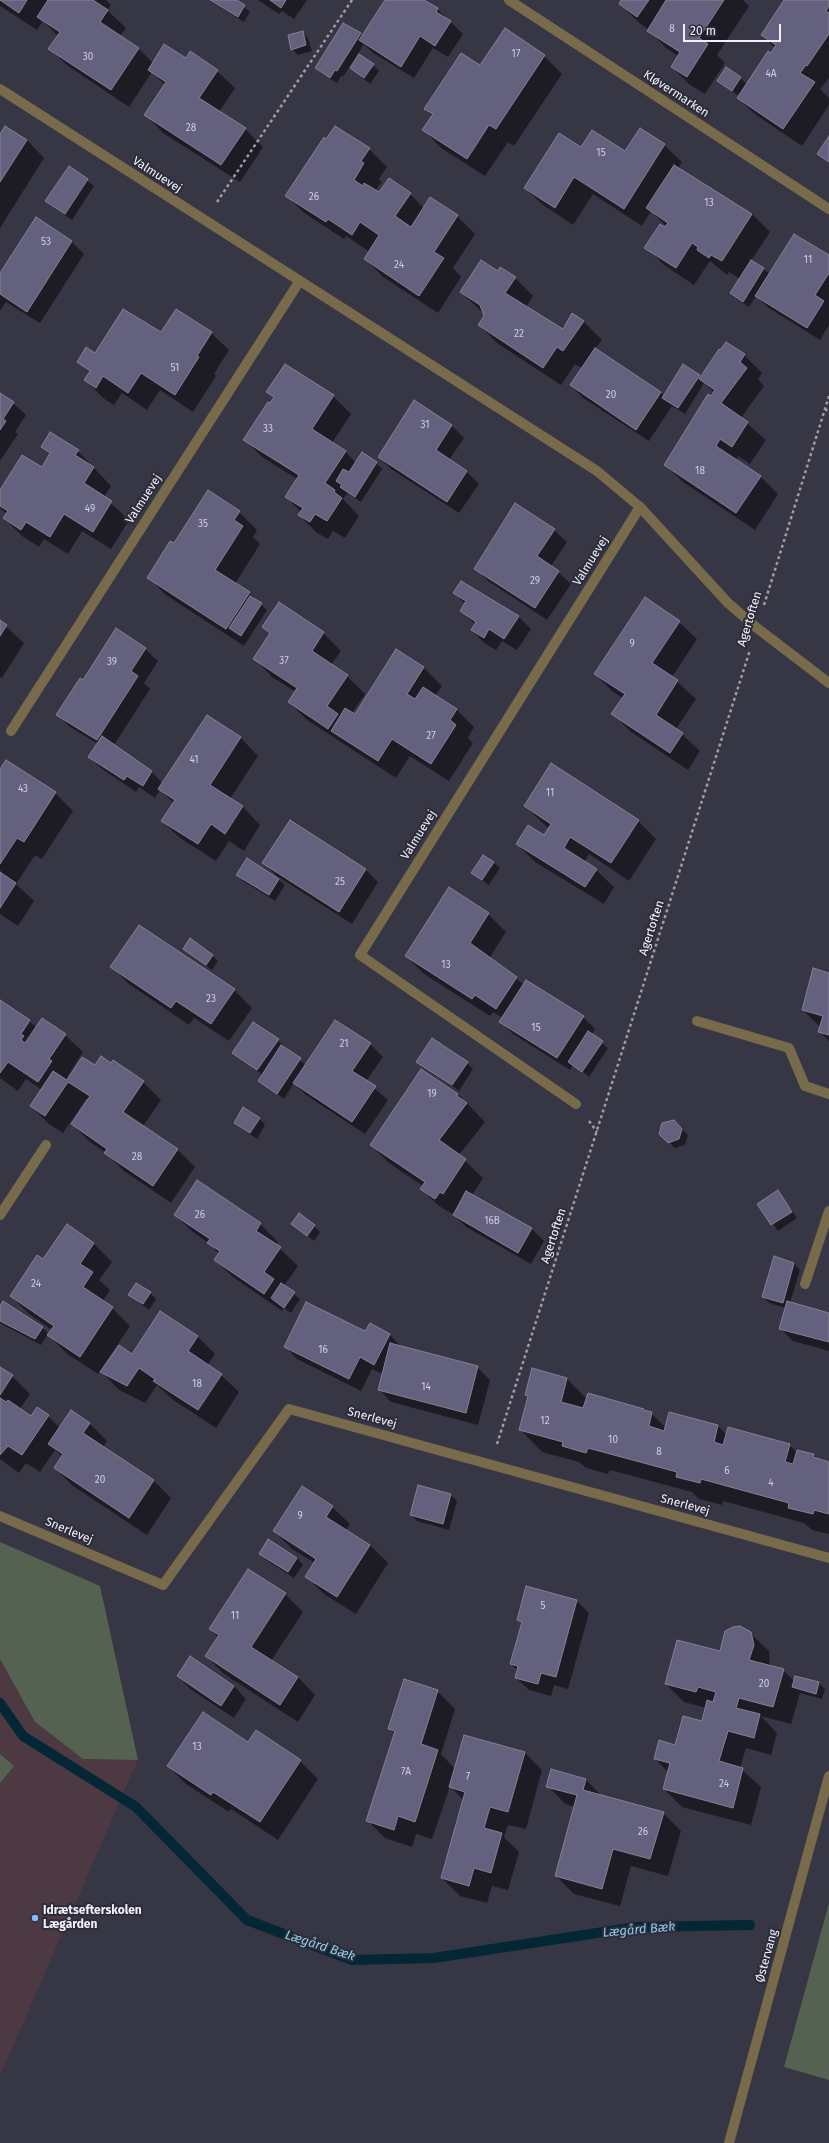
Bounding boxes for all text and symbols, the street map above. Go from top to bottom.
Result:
scale bar [685,16,783,42]
house number: 8 [669,23,675,35]
text: 20 m [690,24,716,38]
house number: 17 [512,48,520,60]
house number: 30 [83,51,93,63]
street label: Kløvermarken [640,67,712,121]
house number: 4A [765,68,777,80]
house number: 28 [186,122,196,134]
house number: 15 [596,147,606,159]
street label: Valmuevej [130,154,184,196]
house number: 26 [309,191,319,203]
house number: 13 [704,197,714,209]
house number: 53 [41,236,51,248]
house number: 11 [804,254,812,266]
house number: 24 [394,259,404,271]
house number: 22 [514,328,524,340]
house number: 51 [171,362,179,374]
house number: 20 [606,389,616,401]
house number: 31 [420,419,430,431]
house number: 33 [263,423,273,435]
house number: 18 [695,465,705,477]
street label: Valmuevej [123,472,165,526]
house number: 49 [85,503,95,515]
house number: 35 [198,518,208,530]
street label: Valmuevej [570,534,612,588]
house number: 29 [530,575,540,587]
street label: Agertoften [735,590,765,648]
house number: 9 [629,638,635,650]
house number: 37 [279,655,289,667]
house number: 39 [107,656,117,668]
house number: 27 [426,730,436,742]
house number: 41 [189,754,199,766]
house number: 43 [18,783,28,795]
house number: 11 [546,787,554,799]
street label: Valmuevej [398,808,440,862]
house number: 25 [335,876,345,888]
street label: Agertoften [636,899,668,957]
house number: 13 [441,959,451,971]
house number: 23 [206,993,216,1005]
house number: 15 [531,1022,541,1034]
house number: 21 [339,1038,349,1050]
house number: 19 [427,1088,437,1100]
house number: 28 [132,1151,142,1163]
street label: Agertoften [538,1207,570,1265]
house number: 26 [195,1209,205,1221]
house number: 16B [484,1215,500,1227]
house number: 24 [31,1278,41,1290]
house number: 16 [318,1344,328,1356]
house number: 18 [192,1378,202,1390]
house number: 14 [421,1381,431,1393]
street label: Snerlevej [346,1405,398,1431]
house number: 12 [540,1415,550,1427]
house number: 10 [608,1434,618,1446]
house number: 8 [656,1446,662,1458]
house number: 6 [724,1465,730,1477]
house number: 20 [95,1474,105,1486]
house number: 4 [768,1477,774,1489]
street label: Snerlevej [659,1492,711,1518]
house number: 9 [297,1510,303,1522]
street label: Snerlevej [43,1515,95,1547]
house number: 5 [540,1600,546,1612]
house number: 11 [231,1610,239,1622]
house number: 20 [759,1678,769,1690]
house number: 13 [192,1741,202,1753]
house number: 7A [401,1766,411,1778]
house number: 7 [466,1771,470,1783]
house number: 24 [719,1778,729,1790]
house number: 26 [638,1826,648,1838]
place label: Idrætsefterskolen Lægården [43,1904,142,1932]
marker: Idrætsefterskolen Lægården [30,1913,40,1923]
water label: Lægård Bæk [602,1919,676,1941]
water label: Lægård Bæk [283,1927,357,1965]
street label: Østervang [753,1928,781,1984]

